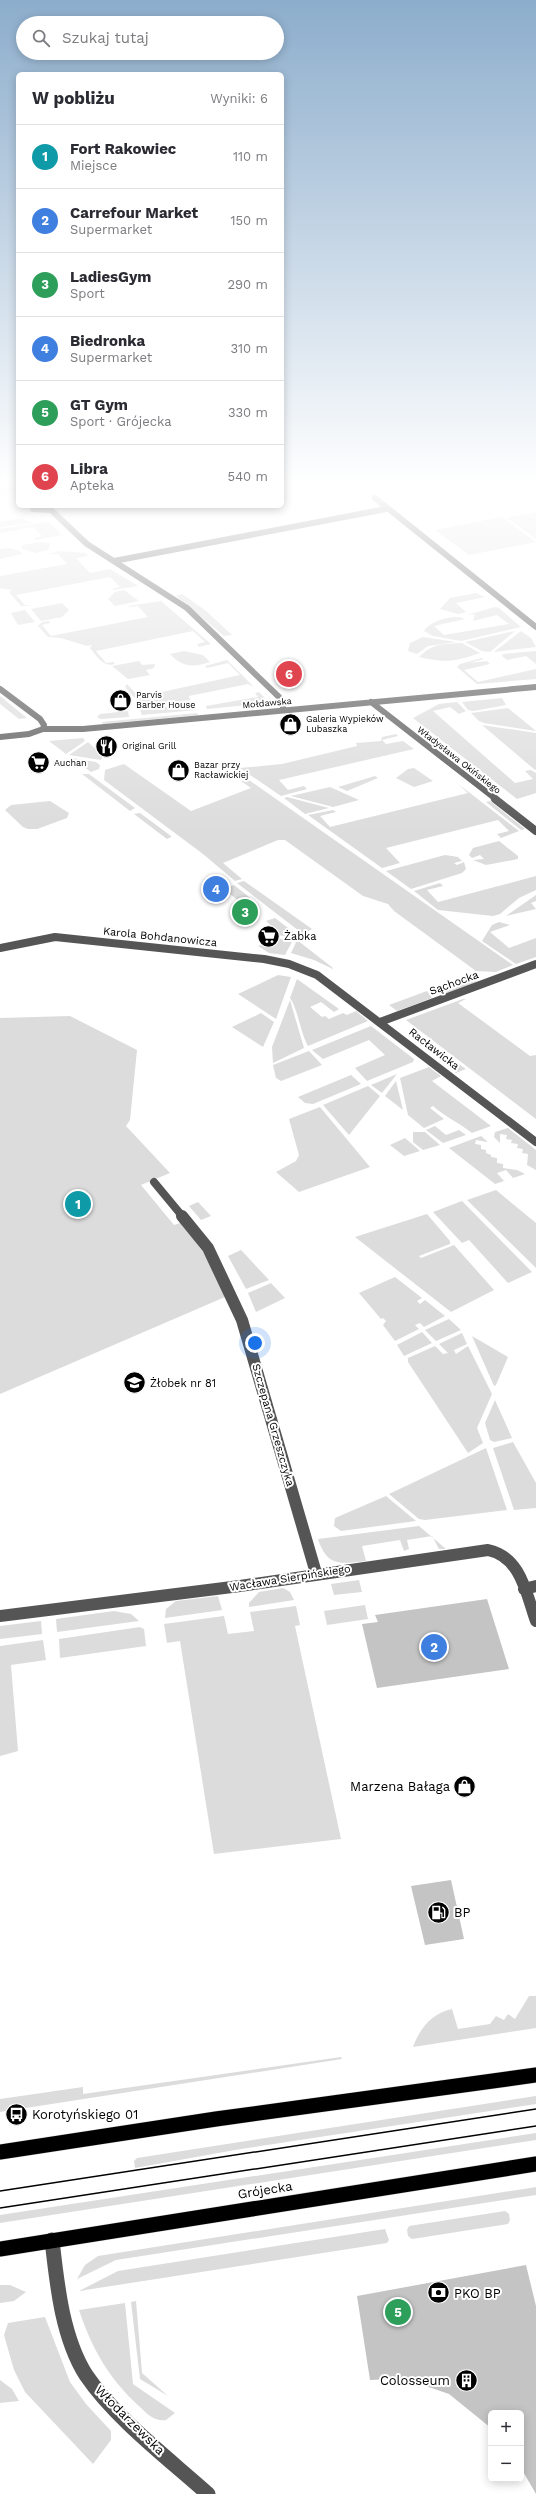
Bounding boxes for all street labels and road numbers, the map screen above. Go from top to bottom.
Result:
street label: Mołdawska [242,696,292,710]
street label: Władysława Okińskiego [415,724,503,796]
street label: Karola Bohdanowicza [102,925,218,949]
street label: Sąchocka [428,968,480,998]
street label: Racławicka [406,1025,462,1073]
street label: Szczepana Grzeszczyka [249,1362,297,1488]
street label: Wacława Sierpińskiego [228,1562,352,1594]
street label: Grójecka [237,2178,294,2202]
street label: Włodarzewska [92,2382,168,2458]

